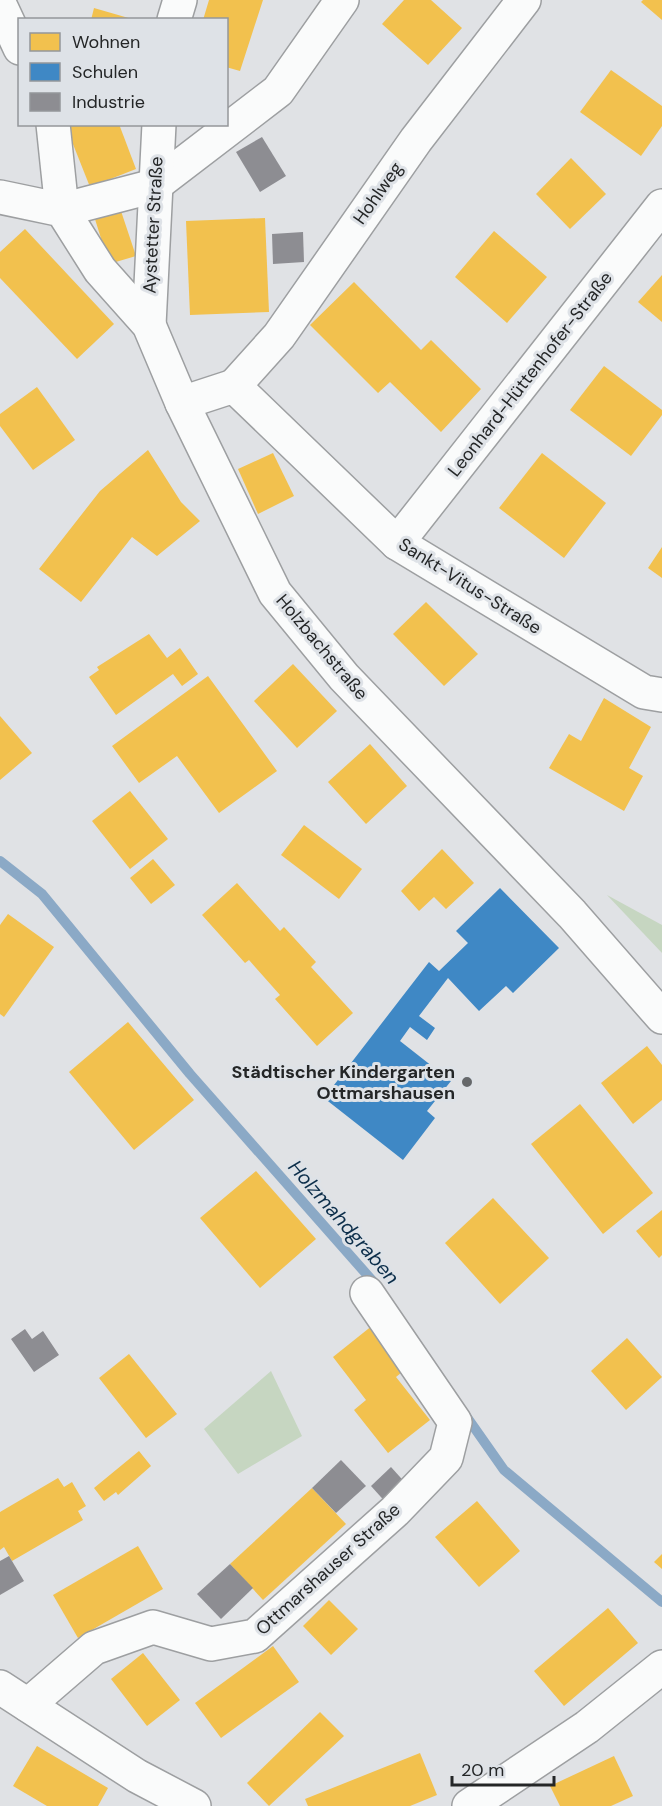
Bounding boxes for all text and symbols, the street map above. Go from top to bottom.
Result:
legend [18,18,228,126]
text: Wohnen [72,30,140,54]
text: Schulen [72,60,138,84]
text: Industrie [72,90,145,114]
street label: Aystetter Straße [137,156,169,294]
street label: Hohlweg [348,157,408,229]
street label: Leonhard-Hüttenhofer-Straße [442,267,618,481]
street label: Sankt-Vitus-Straße [394,532,546,640]
street label: Holzbachstraße [271,589,373,705]
place label: Städtischer Kindergarten Ottmarshausen [232,1060,455,1105]
marker: Städtischer Kindergarten Ottmarshausen [460,1075,474,1089]
water label: Holzmahdgraben [283,1154,405,1290]
street label: Ottmarshauser Straße [251,1498,405,1640]
scale bar [452,1749,554,1787]
text: 20 m [461,1758,504,1782]

